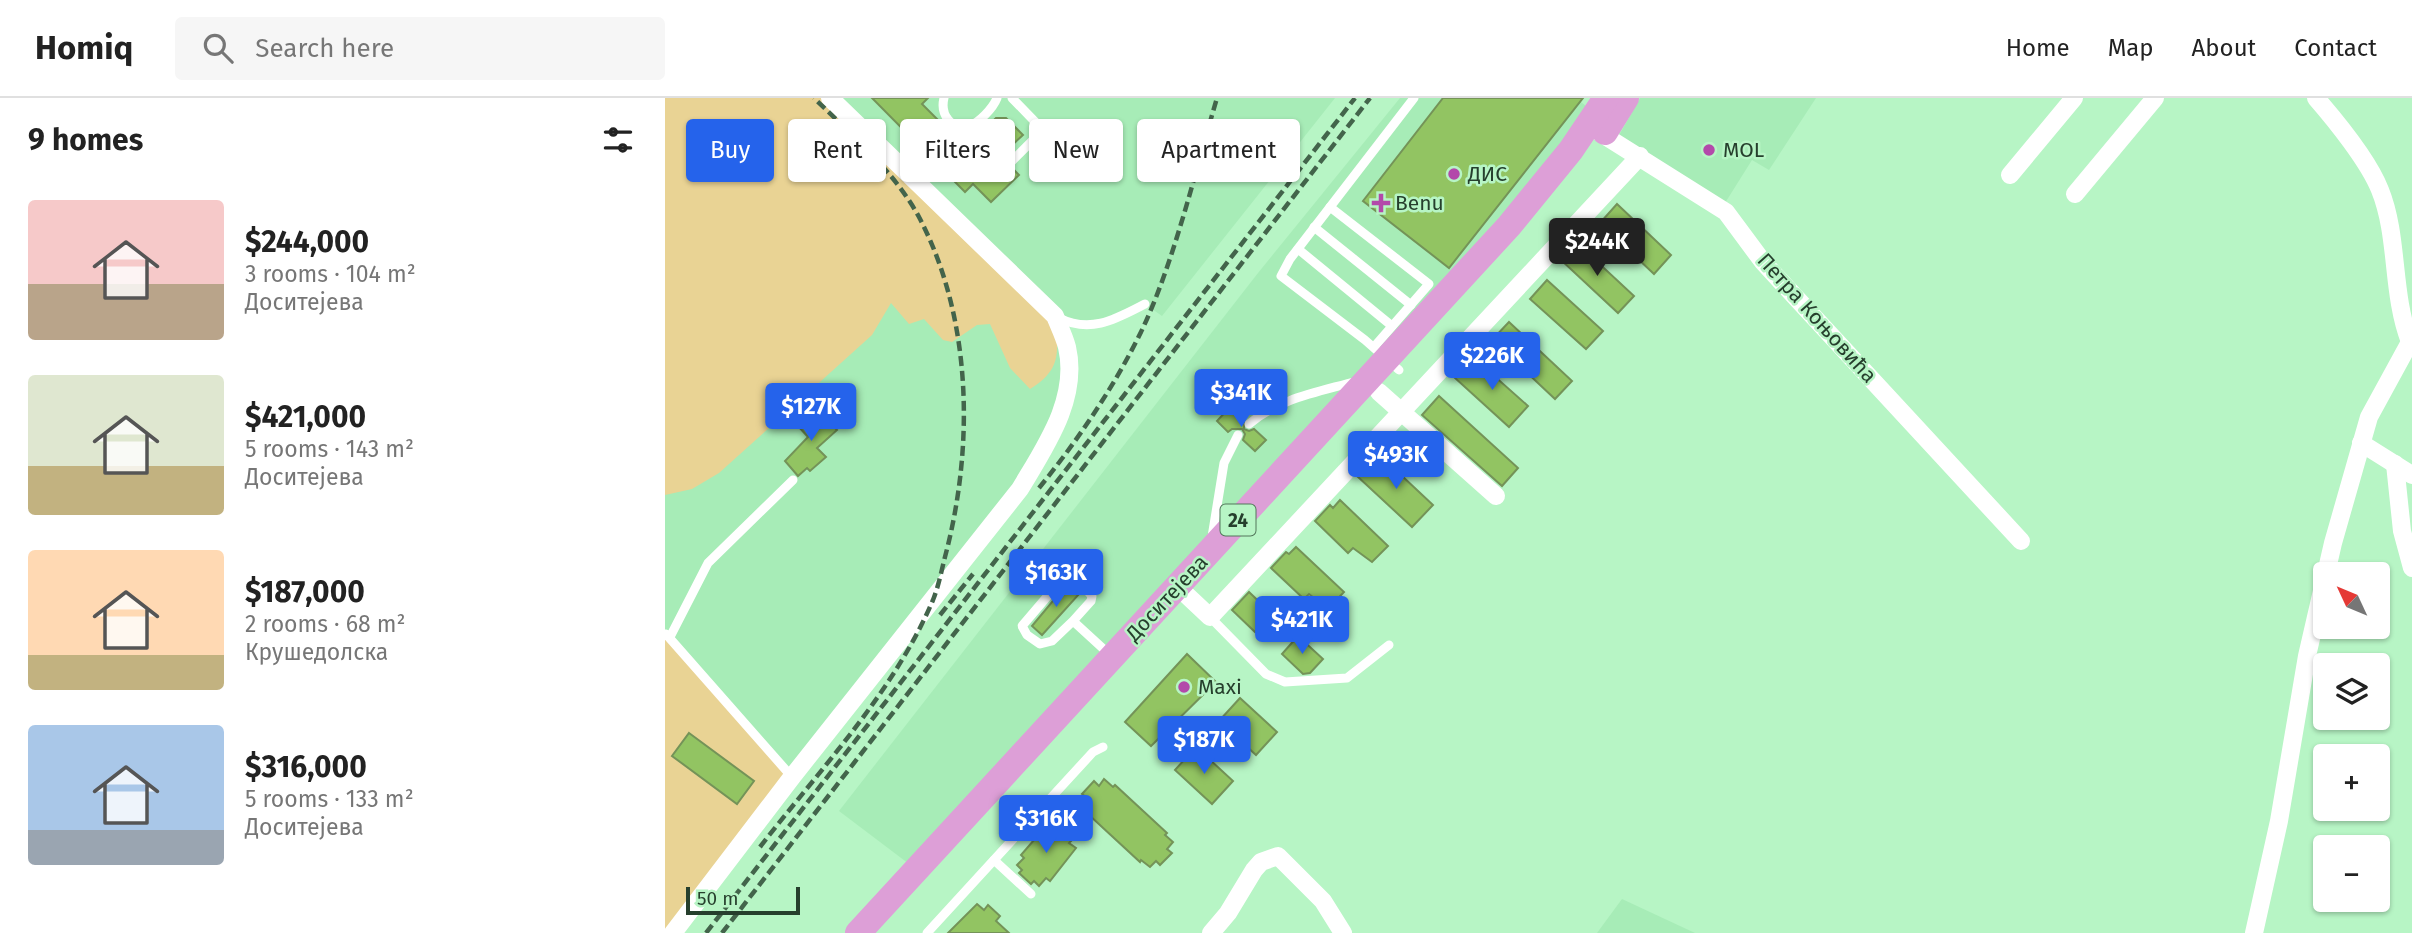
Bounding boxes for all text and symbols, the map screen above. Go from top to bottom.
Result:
search box [175,17,665,80]
text: Homiq [35,28,133,68]
icon: search [199,29,237,67]
text: Search here [255,33,394,64]
text: Home [2006,34,2070,62]
text: Map [2108,34,2154,62]
text: About [2192,34,2256,62]
text: Contact [2294,34,2377,62]
chip: Buy [686,119,774,182]
chip: Rent [788,119,886,182]
chip: Filters [900,119,1015,182]
chip: New [1029,119,1123,182]
chip: Apartment [1137,119,1300,182]
icon: filters [599,121,637,159]
text: 9 homes [28,122,143,158]
place label: MOL [1723,137,1765,163]
marker: MOL [1701,142,1717,158]
place label: ДИС [1467,161,1507,187]
marker: ДИС [1446,166,1462,182]
place label: Benu [1395,190,1444,216]
marker: Benu [1373,195,1389,211]
pin: $244K [1548,218,1646,278]
text: $244,000 [245,224,369,260]
text: $244K [1565,227,1629,255]
icon: home [84,228,168,312]
street label: Петра Коњовића [1752,248,1882,388]
text: 3 rooms · 104 m² [245,260,416,288]
text: Доситејева [245,288,364,316]
pin: $226K [1443,332,1541,392]
text: $226K [1460,341,1524,369]
pin: $341K [1192,370,1290,429]
text: $341K [1210,378,1272,406]
pin: $127K [762,384,860,443]
text: $127K [781,392,841,420]
text: $421,000 [245,399,366,435]
icon: home [84,403,168,487]
pin: $493K [1347,432,1445,491]
text: 5 rooms · 143 m² [245,435,414,463]
text: $493K [1364,440,1428,468]
text: Доситејева [245,463,364,491]
road number: 24 [1221,504,1255,536]
street label: Доситејева [1120,549,1214,647]
pin: $163K [1007,550,1105,609]
text: $163K [1025,558,1087,586]
north arrow [2313,562,2391,639]
map controls [2313,562,2390,912]
text: $187,000 [245,574,365,610]
icon: home [84,578,168,662]
pin: $421K [1253,596,1351,656]
text: $421K [1271,605,1333,633]
text: 2 rooms · 68 m² [245,610,406,638]
text: Крушедолска [245,638,388,666]
button: layers [2313,653,2390,730]
place label: Maxi [1198,674,1242,700]
marker: Maxi [1176,679,1192,695]
pin: $187K [1155,716,1253,776]
text: $187K [1174,725,1234,753]
button: + [2313,744,2390,821]
text: $316,000 [245,749,367,785]
icon: home [84,753,168,837]
text: 5 rooms · 133 m² [245,785,414,813]
pin: $316K [997,796,1095,855]
text: $316K [1015,804,1077,832]
text: Доситејева [245,813,364,841]
button: − [2313,835,2390,912]
scale bar [686,884,800,916]
text: 50 m [697,887,738,910]

